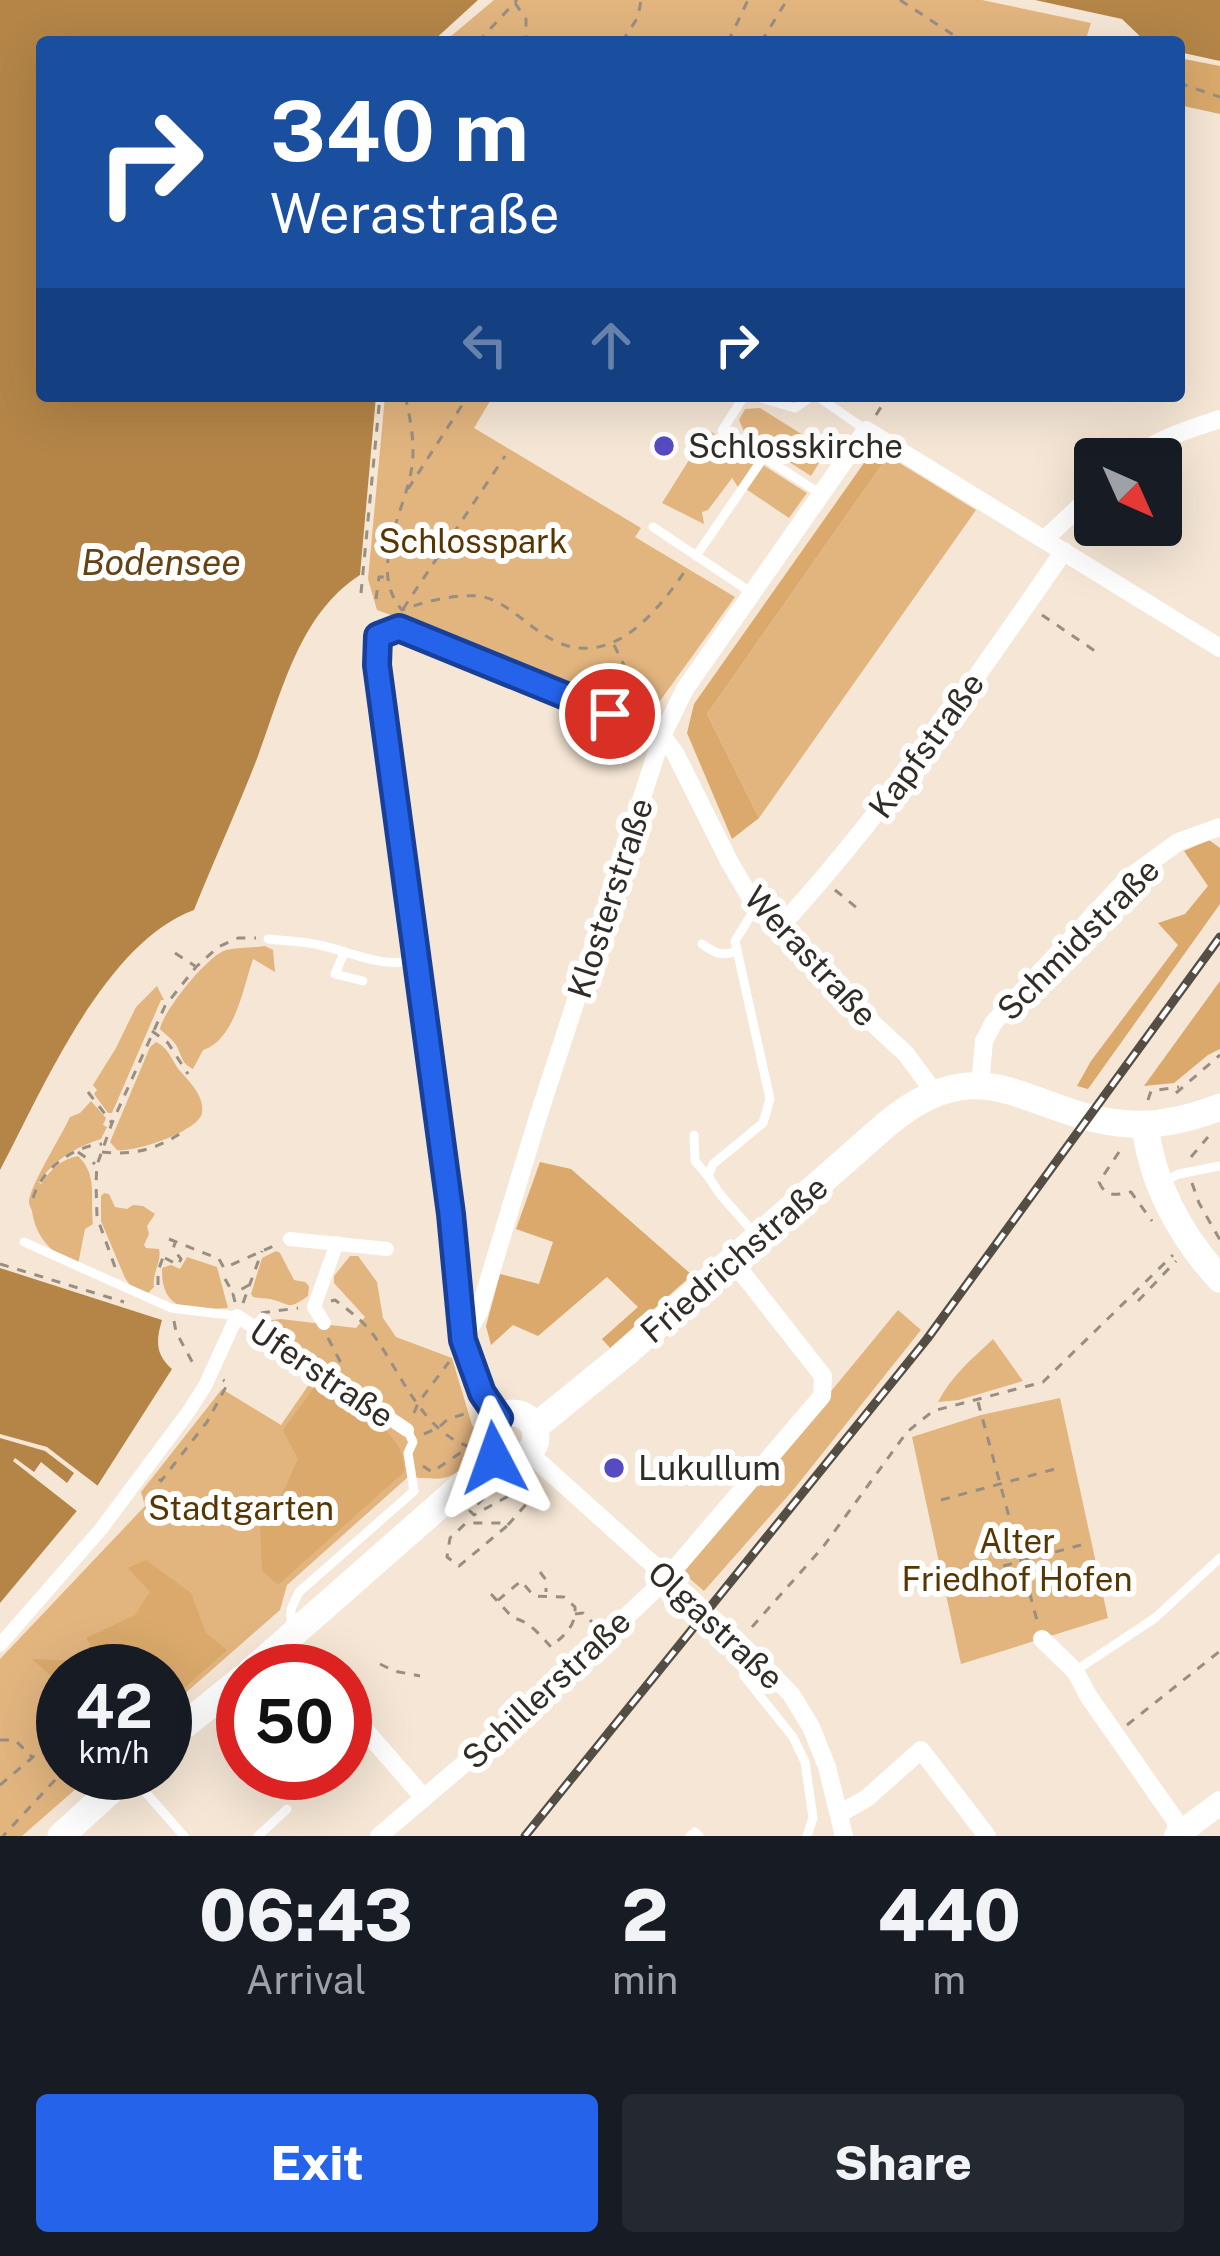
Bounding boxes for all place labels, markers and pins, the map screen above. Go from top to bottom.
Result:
place label: Schlosskirche [688,427,903,465]
marker: Schlosskirche [651,433,677,459]
pin [559,663,661,765]
place label: Lukullum [638,1449,781,1487]
marker: Lukullum [601,1455,627,1481]

